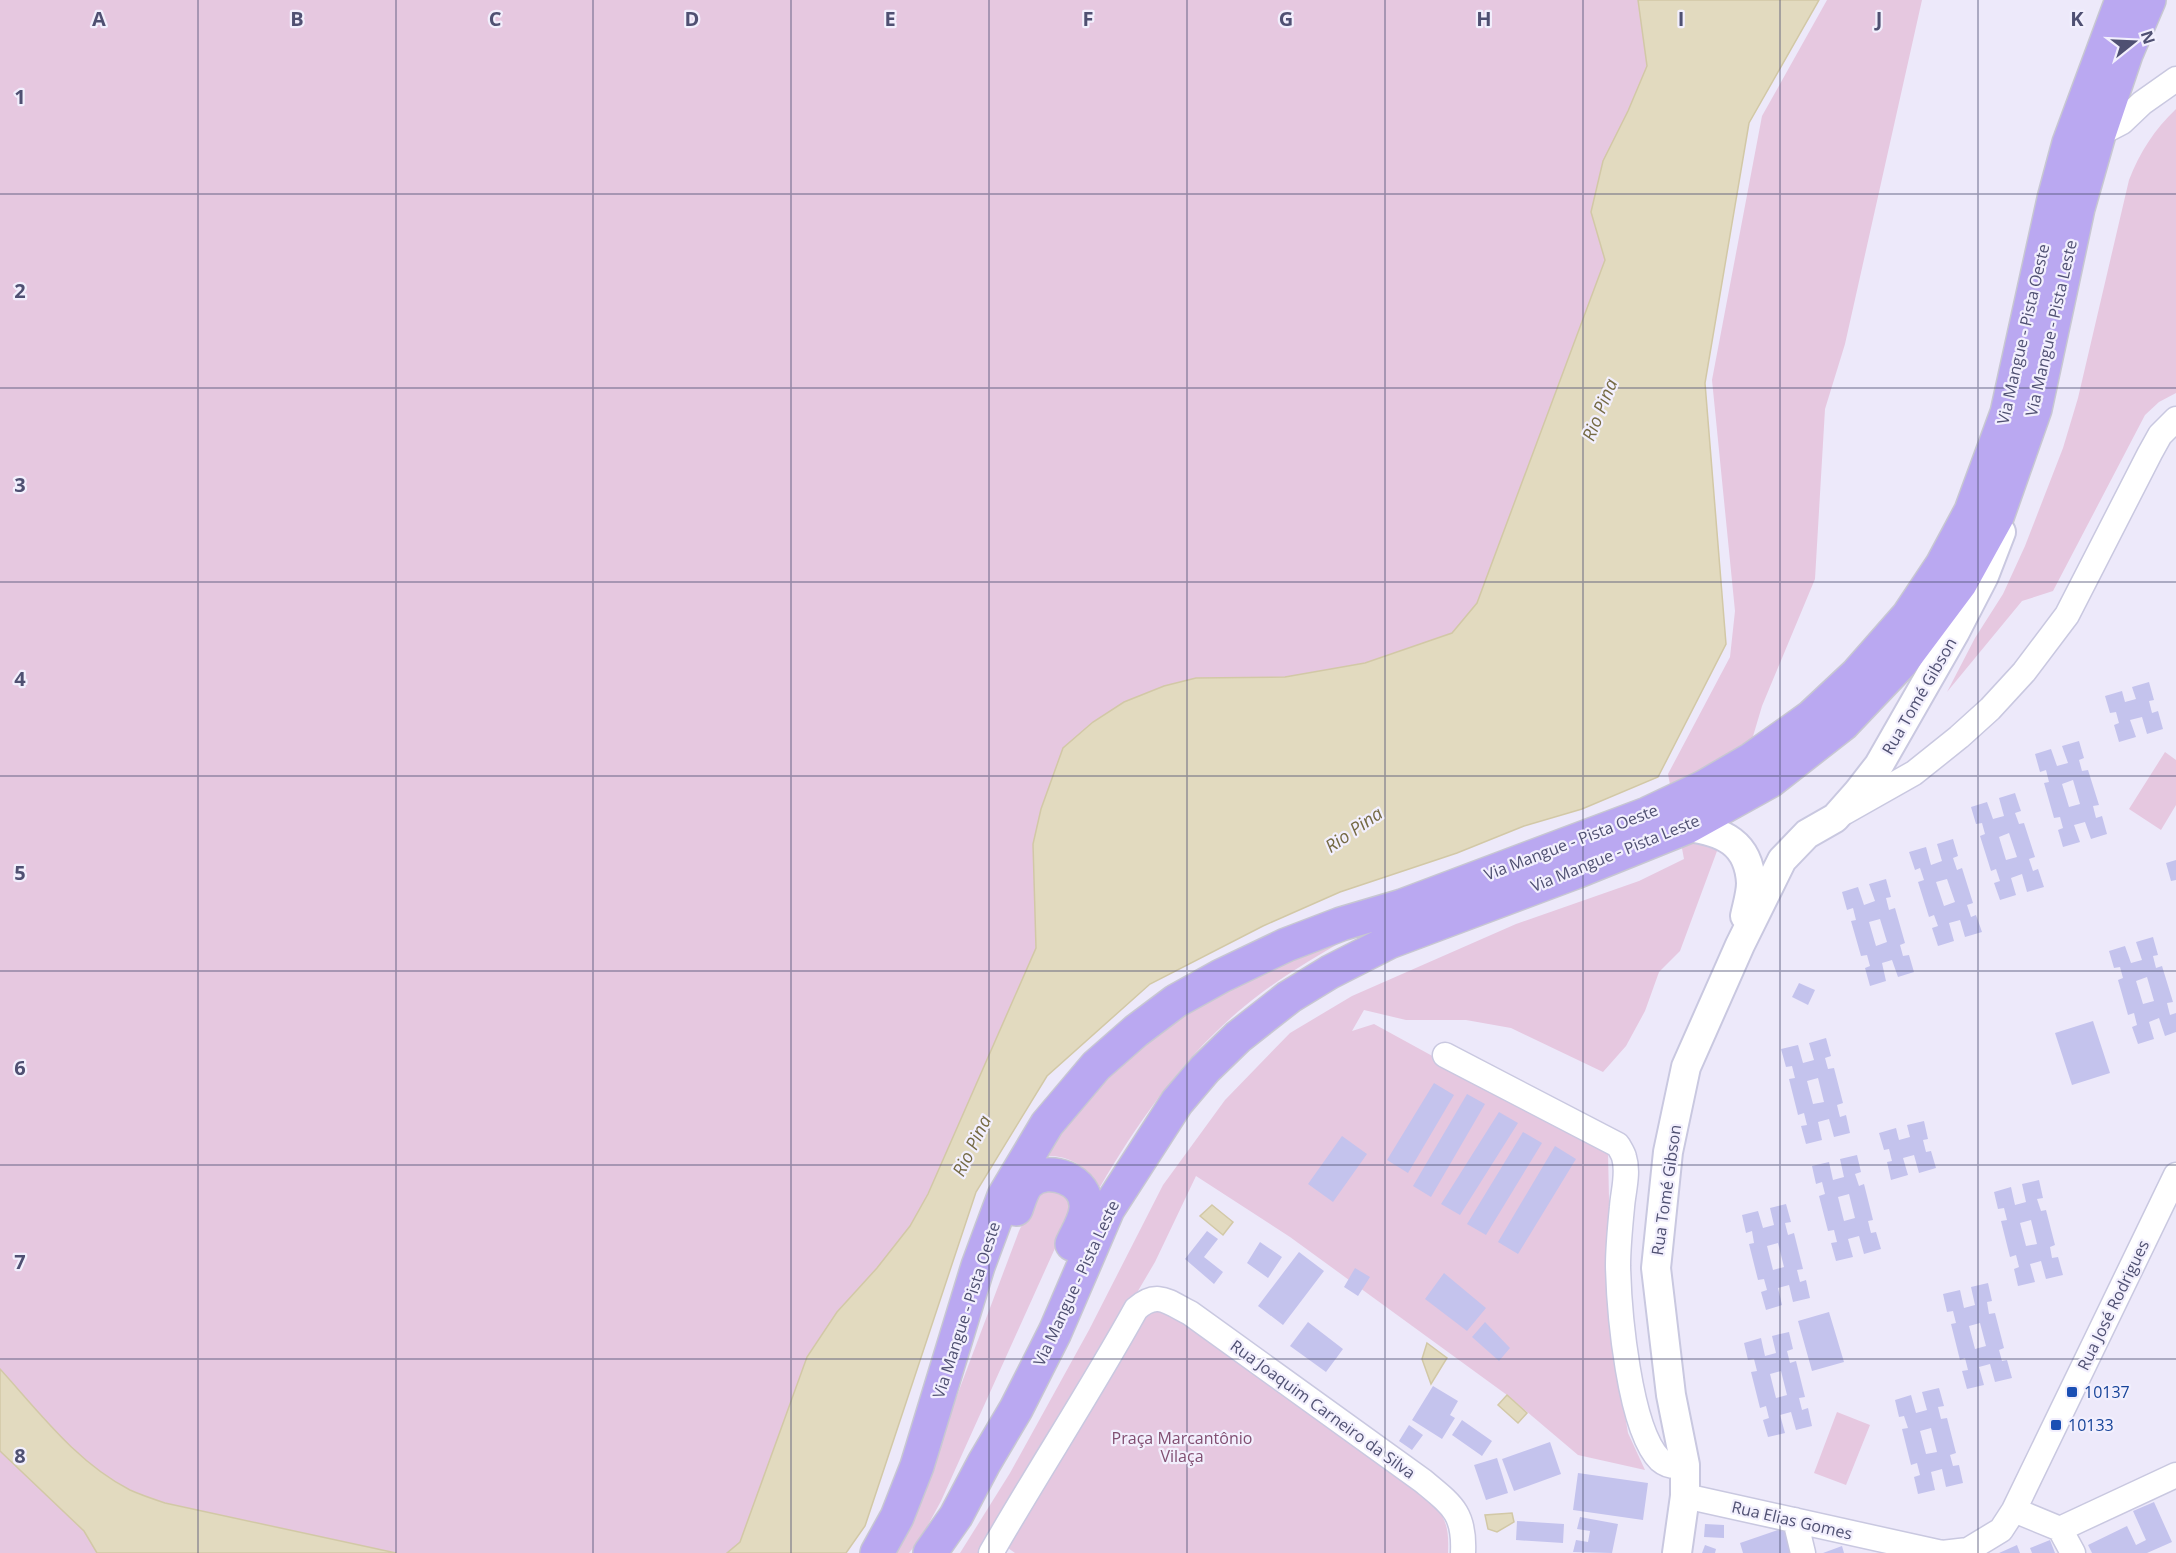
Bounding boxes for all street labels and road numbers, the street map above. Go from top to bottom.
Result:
street label: Via Mangue - Pista Leste [2020,238,2082,418]
street label: Via Mangue - Pista Oeste [1992,242,2054,426]
street label: Rua Tomé Gibson [1877,633,1961,759]
street label: Via Mangue - Pista Oeste [1481,799,1661,885]
street label: Via Mangue - Pista Leste [1527,809,1703,897]
street label: Rua Tomé Gibson [1646,1123,1686,1257]
street label: Via Mangue - Pista Leste [1028,1197,1124,1369]
street label: Via Mangue - Pista Oeste [927,1219,1005,1401]
street label: Rua José Rodrigues [2072,1236,2154,1374]
street label: Rua Joaquim Carneiro da Silva [1226,1334,1420,1484]
street label: Rua Elias Gomes [1730,1495,1854,1545]

